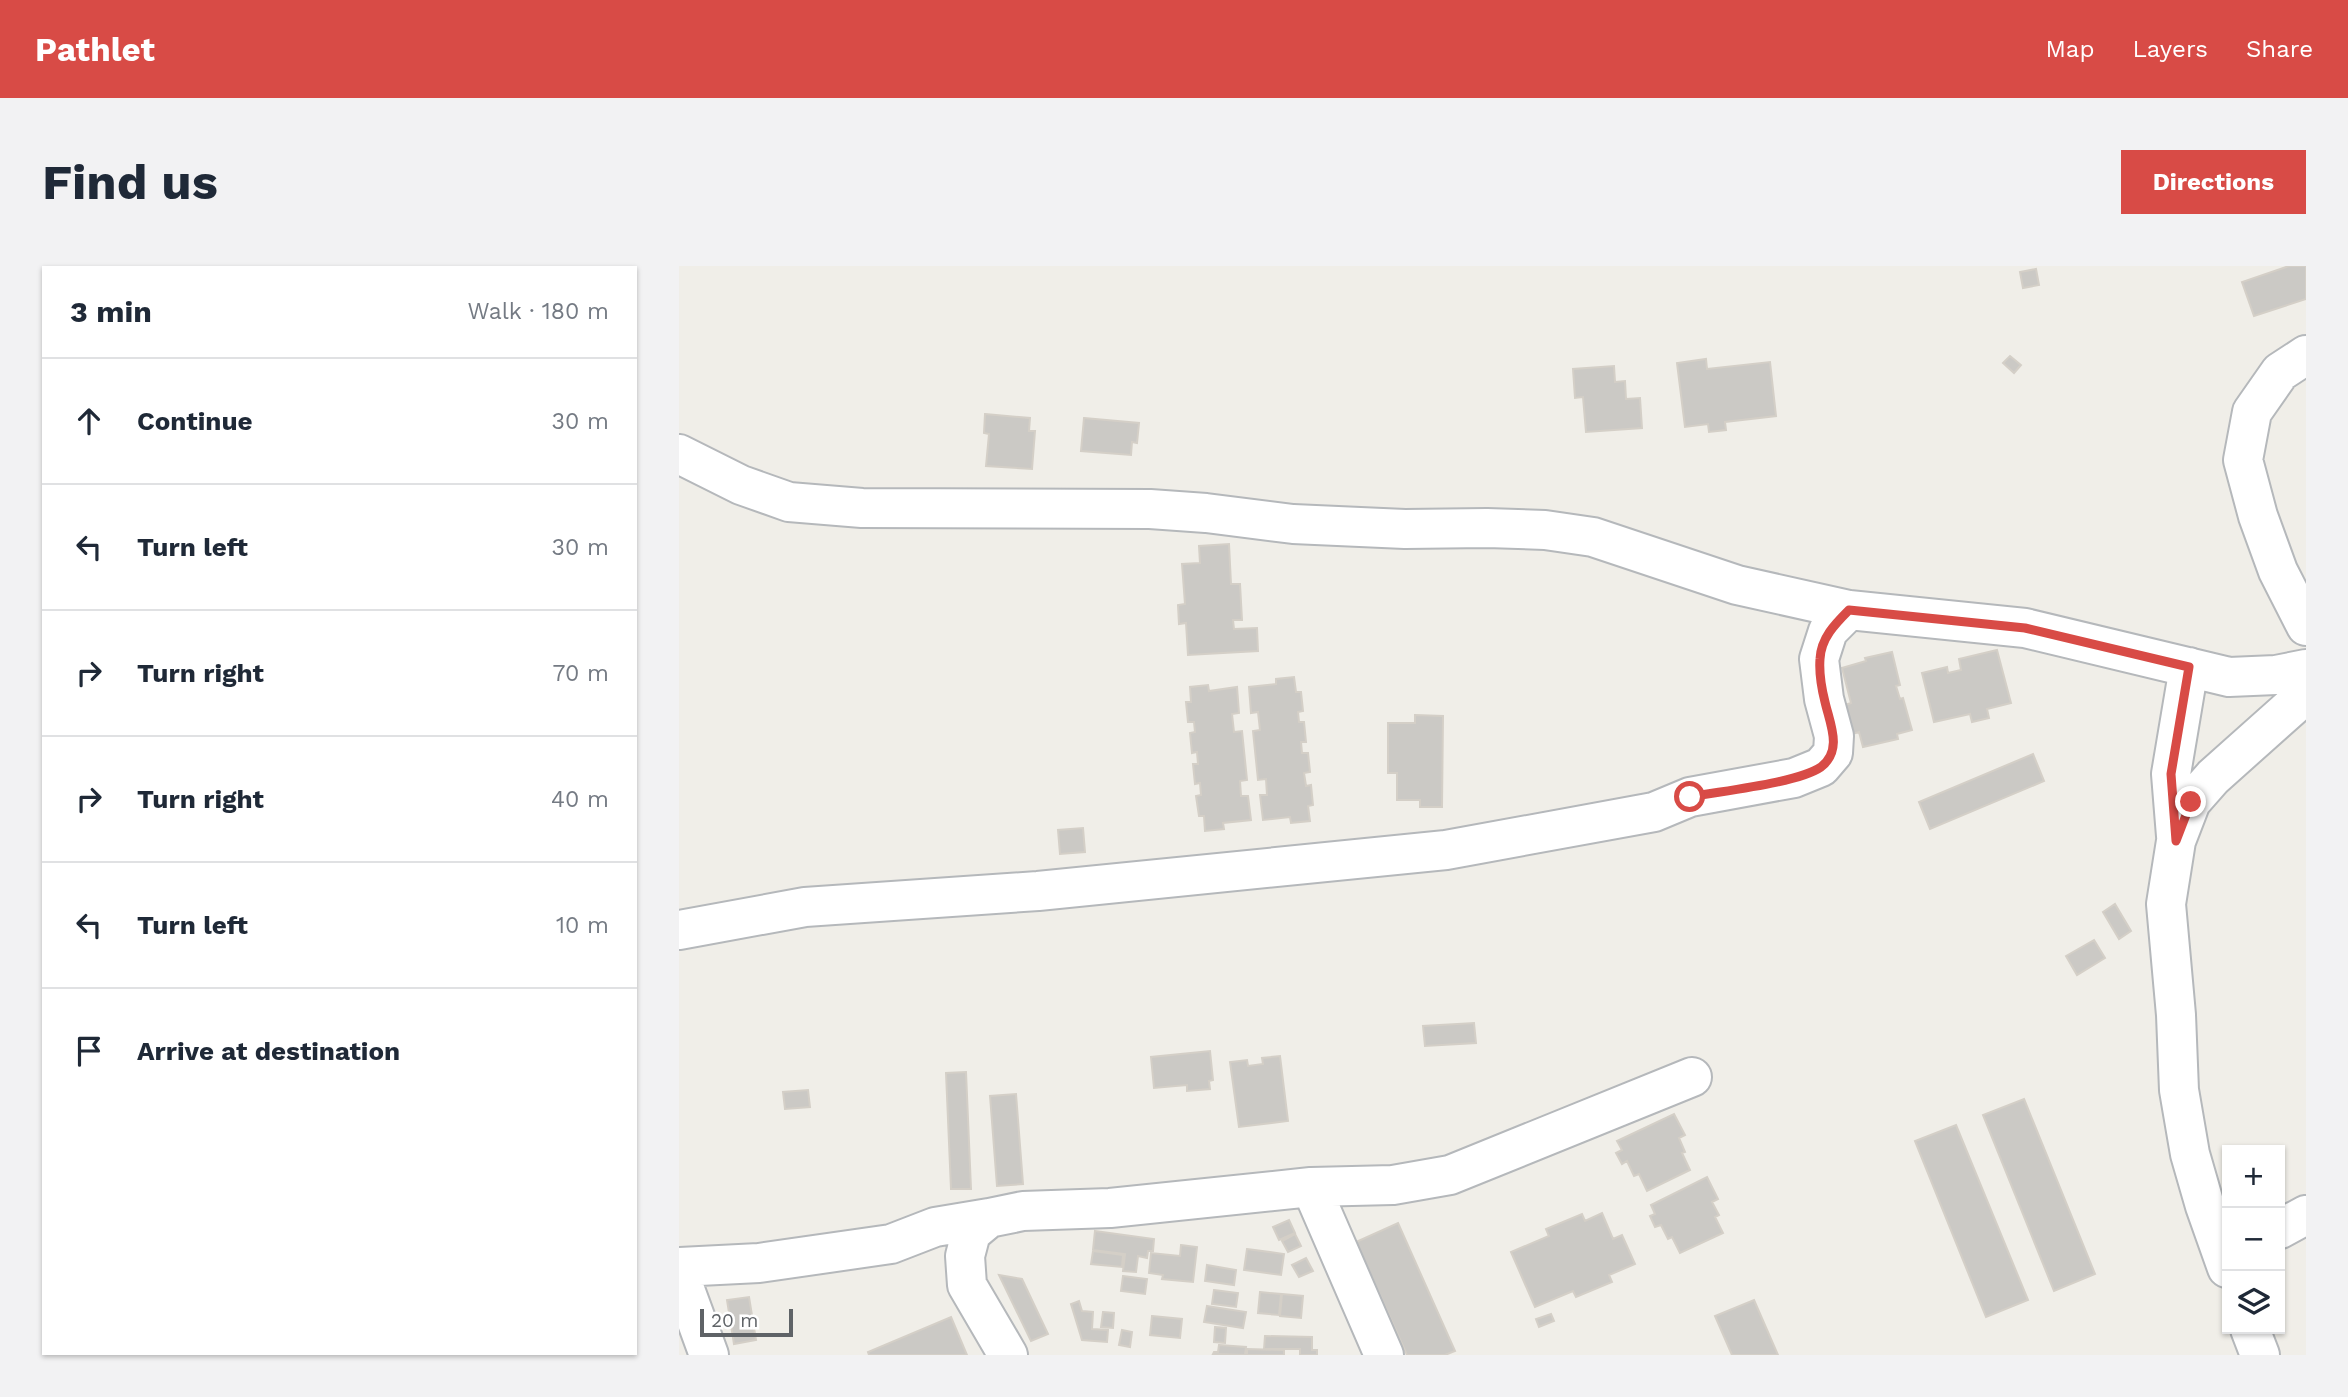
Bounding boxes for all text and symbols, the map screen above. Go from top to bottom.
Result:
text: Pathlet [35,30,155,69]
text: Map [2046,35,2094,63]
text: Layers [2132,35,2208,63]
text: Share [2246,35,2313,63]
button: Directions [2121,150,2306,214]
text: Find us [42,153,218,211]
text: 3 min [70,294,152,329]
text: Walk · 180 m [468,298,609,325]
icon: ahead [70,402,108,440]
text: Continue [137,406,253,436]
text: 30 m [552,408,609,435]
icon: left [70,528,108,566]
text: Turn left [137,532,248,562]
text: 30 m [552,534,609,561]
icon: right [70,654,108,692]
text: Turn right [137,658,264,688]
text: 70 m [552,660,609,687]
icon: right [70,780,108,818]
route start [1674,781,1705,812]
text: Turn right [137,784,264,814]
text: 40 m [551,786,609,813]
route end [2175,786,2206,817]
icon: left [70,906,108,944]
text: Turn left [137,910,248,940]
text: 10 m [556,912,609,939]
icon: arrive [70,1032,108,1070]
text: Arrive at destination [137,1036,400,1066]
map controls [2222,1145,2285,1334]
button: + [2222,1145,2285,1208]
button: − [2222,1208,2285,1271]
button: layers [2222,1271,2285,1334]
scale bar [700,1306,793,1338]
text: 20 m [711,1309,758,1332]

